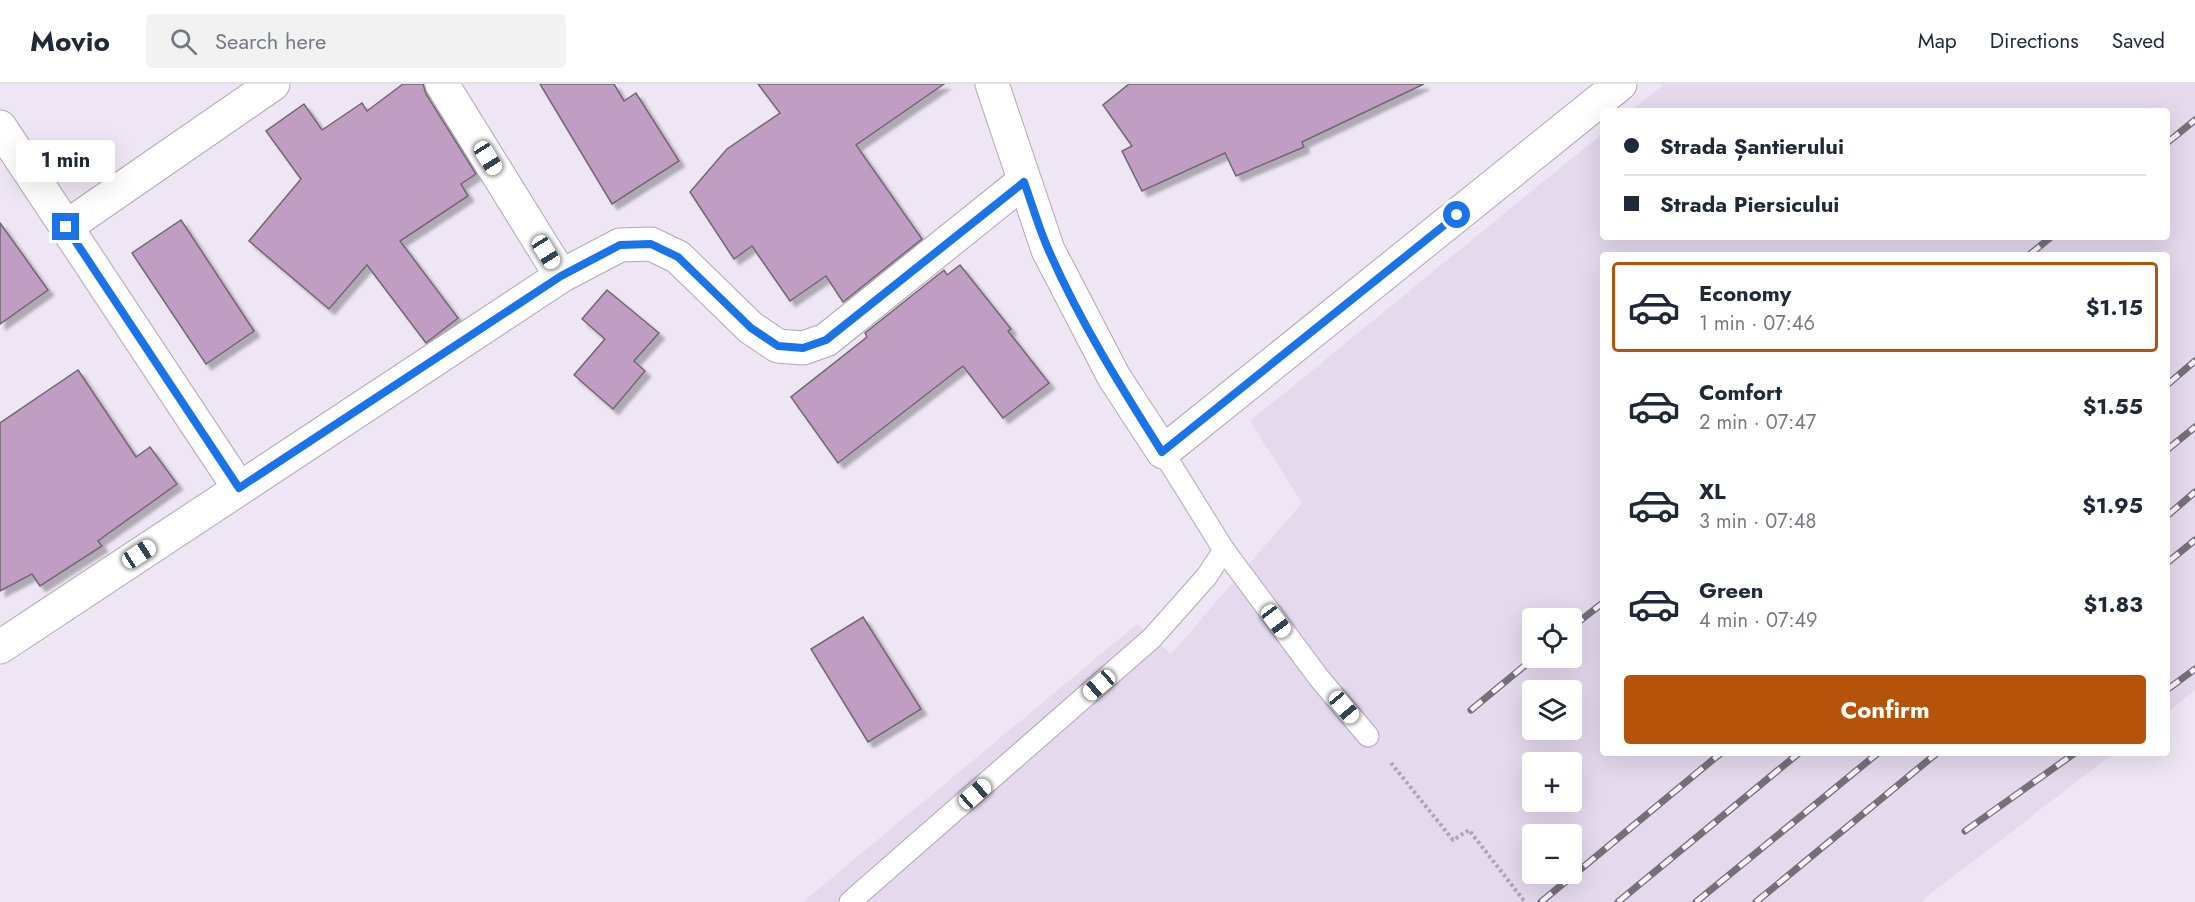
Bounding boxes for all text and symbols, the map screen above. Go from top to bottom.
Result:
search box [146,14,566,68]
text: Movio [30,21,110,62]
icon: search [167,25,200,58]
text: Search here [215,25,326,57]
text: Map [1918,26,1957,56]
text: Directions [1990,26,2079,56]
text: Saved [2112,26,2165,56]
text: Strada Șantierului [1660,130,1844,162]
car [471,138,505,178]
callout: 1 min [16,140,116,182]
text: 1 min [41,146,90,175]
text: Strada Piersicului [1660,188,1839,220]
route start [1443,201,1470,228]
route end [52,213,79,240]
car [529,232,563,272]
text: Economy [1699,277,1791,309]
icon: car [1627,280,1681,334]
text: $1.15 [2086,291,2143,323]
text: 1 min · 07:46 [1699,309,1815,338]
text: Comfort [1699,376,1782,408]
icon: car [1627,379,1681,433]
text: $1.55 [2083,390,2143,422]
text: 2 min · 07:47 [1699,408,1816,437]
text: XL [1699,475,1726,507]
icon: car [1627,478,1681,532]
text: $1.95 [2082,489,2143,521]
text: 3 min · 07:48 [1699,507,1816,536]
car [119,537,159,571]
text: Green [1699,574,1763,606]
icon: car [1627,577,1681,631]
text: $1.83 [2084,588,2143,620]
car [1258,601,1294,641]
text: 4 min · 07:49 [1699,606,1818,635]
map controls [1522,608,1582,884]
button: locate [1522,608,1582,668]
car [1080,666,1118,704]
button: Confirm [1624,675,2146,744]
button: layers [1522,680,1582,740]
car [1326,687,1362,727]
button: + [1522,752,1582,812]
car [956,775,994,813]
button: − [1522,824,1582,884]

